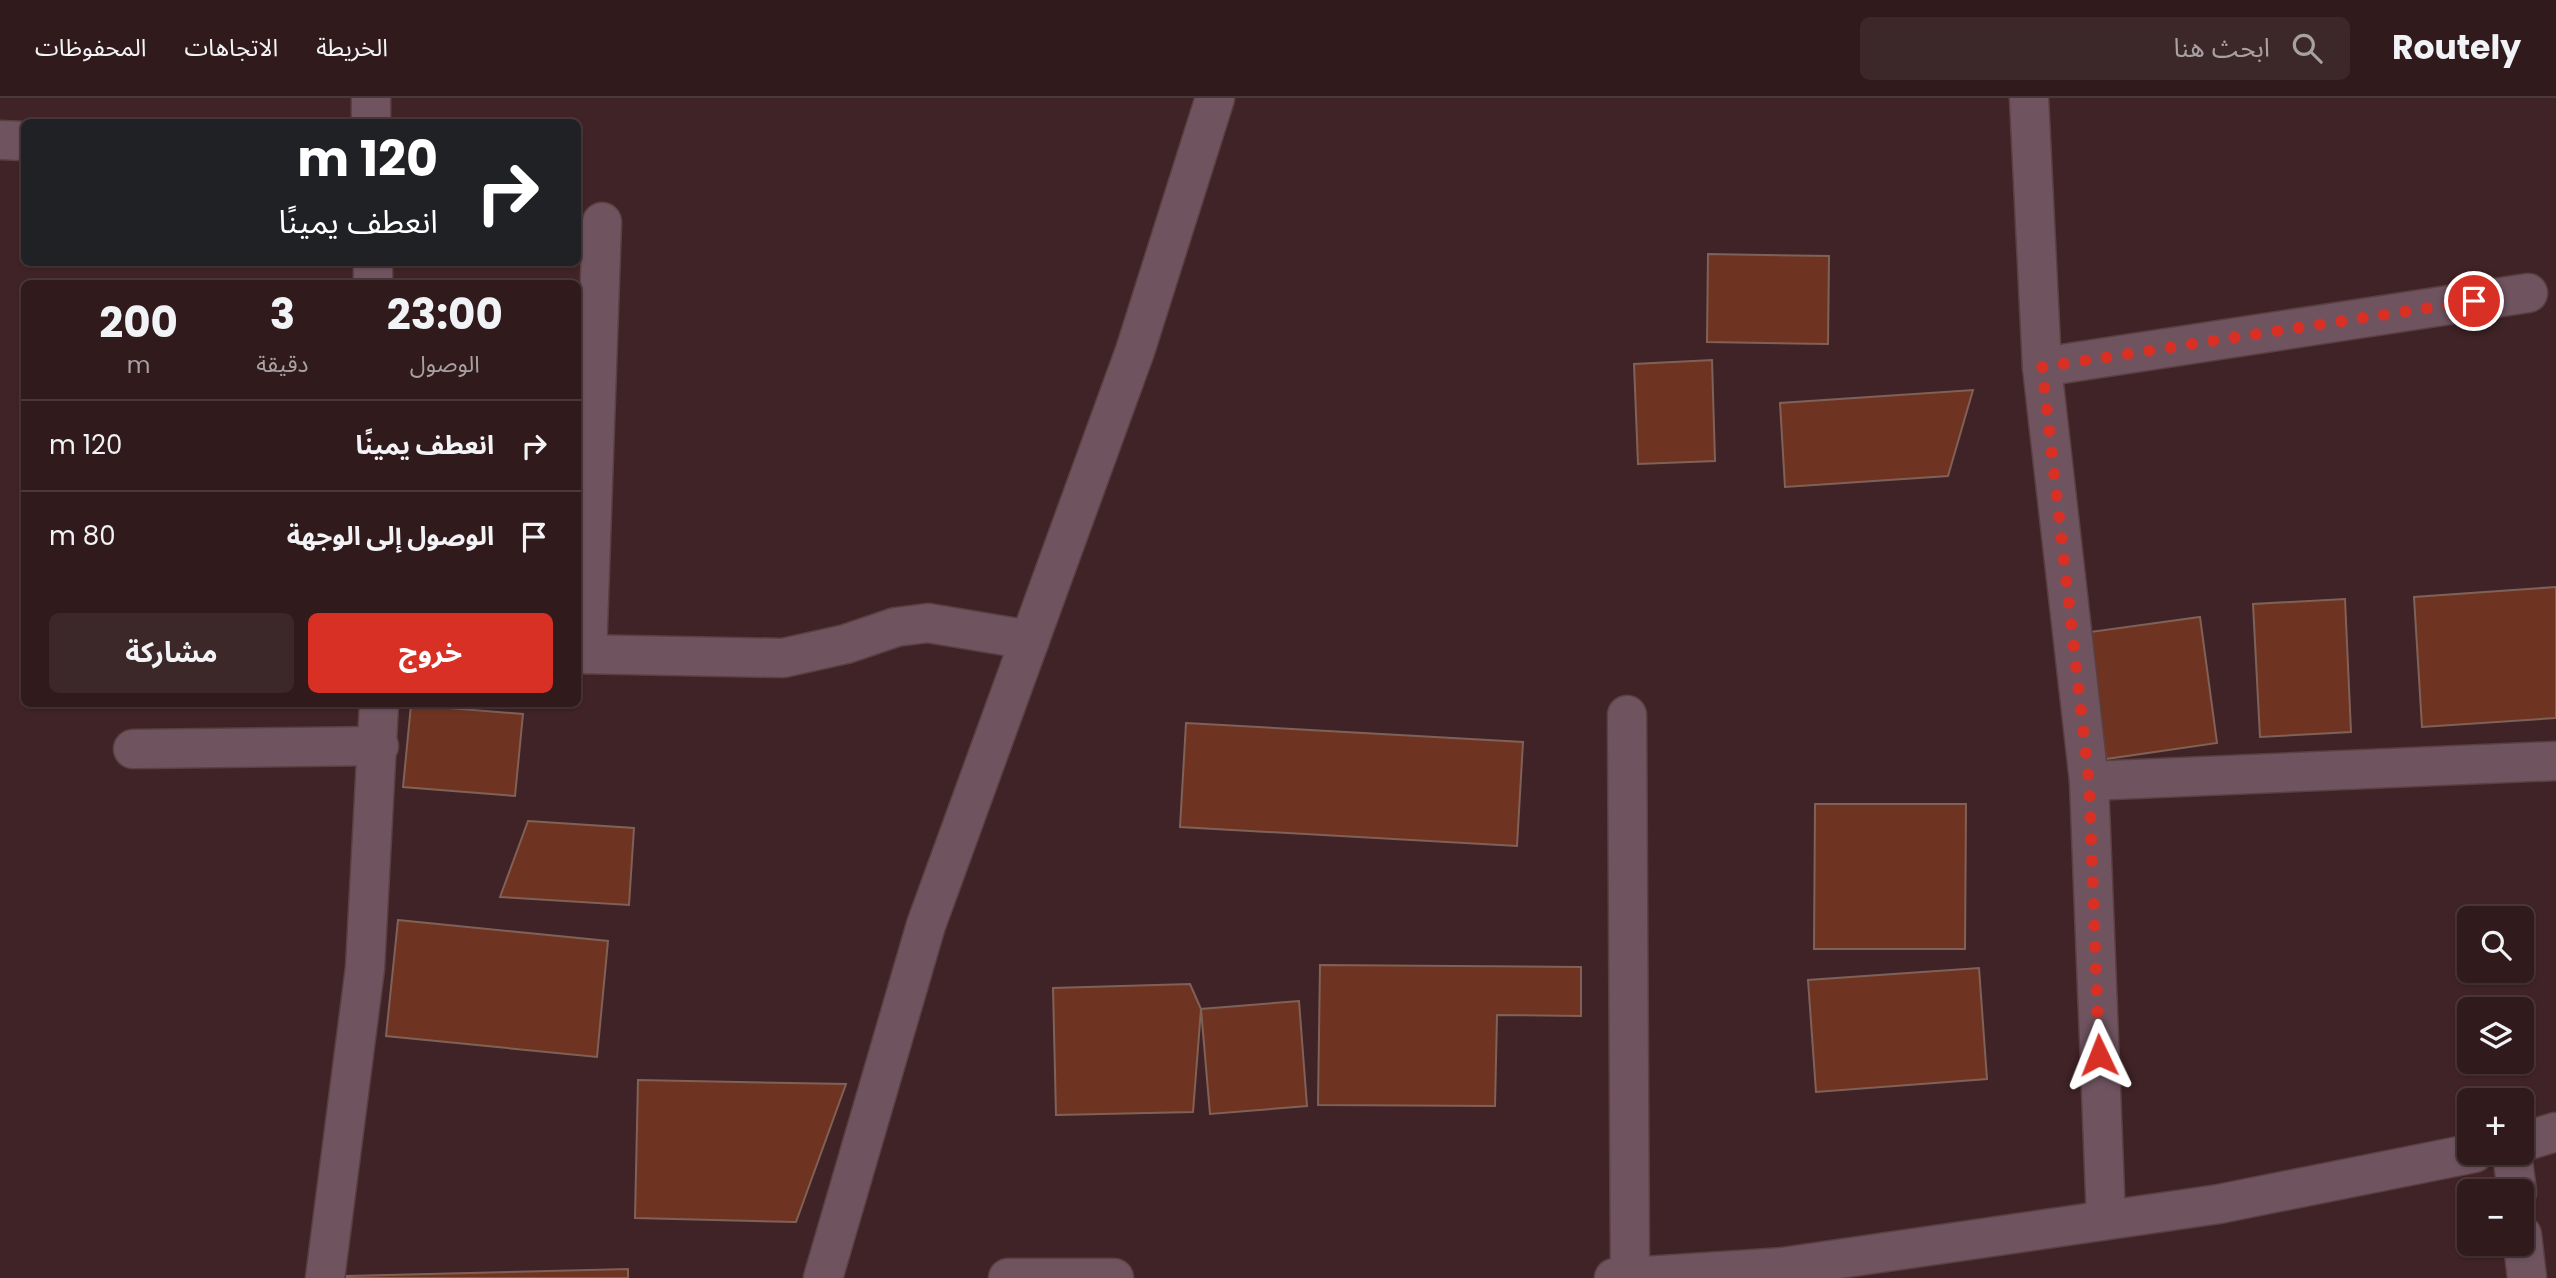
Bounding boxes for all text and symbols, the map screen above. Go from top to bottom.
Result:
search box [1860,17,2350,80]
text: Routely [2392,24,2521,71]
icon: search [2288,29,2326,67]
text: ابحث هنا [2173,30,2270,66]
text: المحفوظات [35,31,146,64]
text: الاتجاهات [184,31,278,64]
text: الخريطة [316,31,388,64]
text: 120 m [297,125,438,193]
icon: right [462,147,553,238]
text: انعطف يمينًا [278,199,438,244]
pin [2444,271,2504,331]
icon: arrive [2455,282,2493,320]
text: 3 [270,285,295,344]
text: 23:00 [387,285,503,344]
text: 200 [99,293,178,352]
text: دقيقة [256,348,309,380]
text: الوصول [410,348,480,380]
text: m [127,349,150,381]
text: 120 m [49,427,122,463]
text: انعطف يمينًا [356,427,494,463]
icon: right [515,427,553,465]
text: 80 m [49,518,115,554]
text: الوصول إلى الوجهة [287,518,494,554]
icon: arrive [515,518,553,556]
button: مشاركة [49,613,294,693]
button: خروج [308,613,553,693]
map controls [2457,906,2534,1256]
button: search [2457,906,2534,983]
button: layers [2457,997,2534,1074]
position arrow [2062,1018,2136,1092]
button: + [2457,1088,2534,1165]
button: − [2457,1179,2534,1256]

